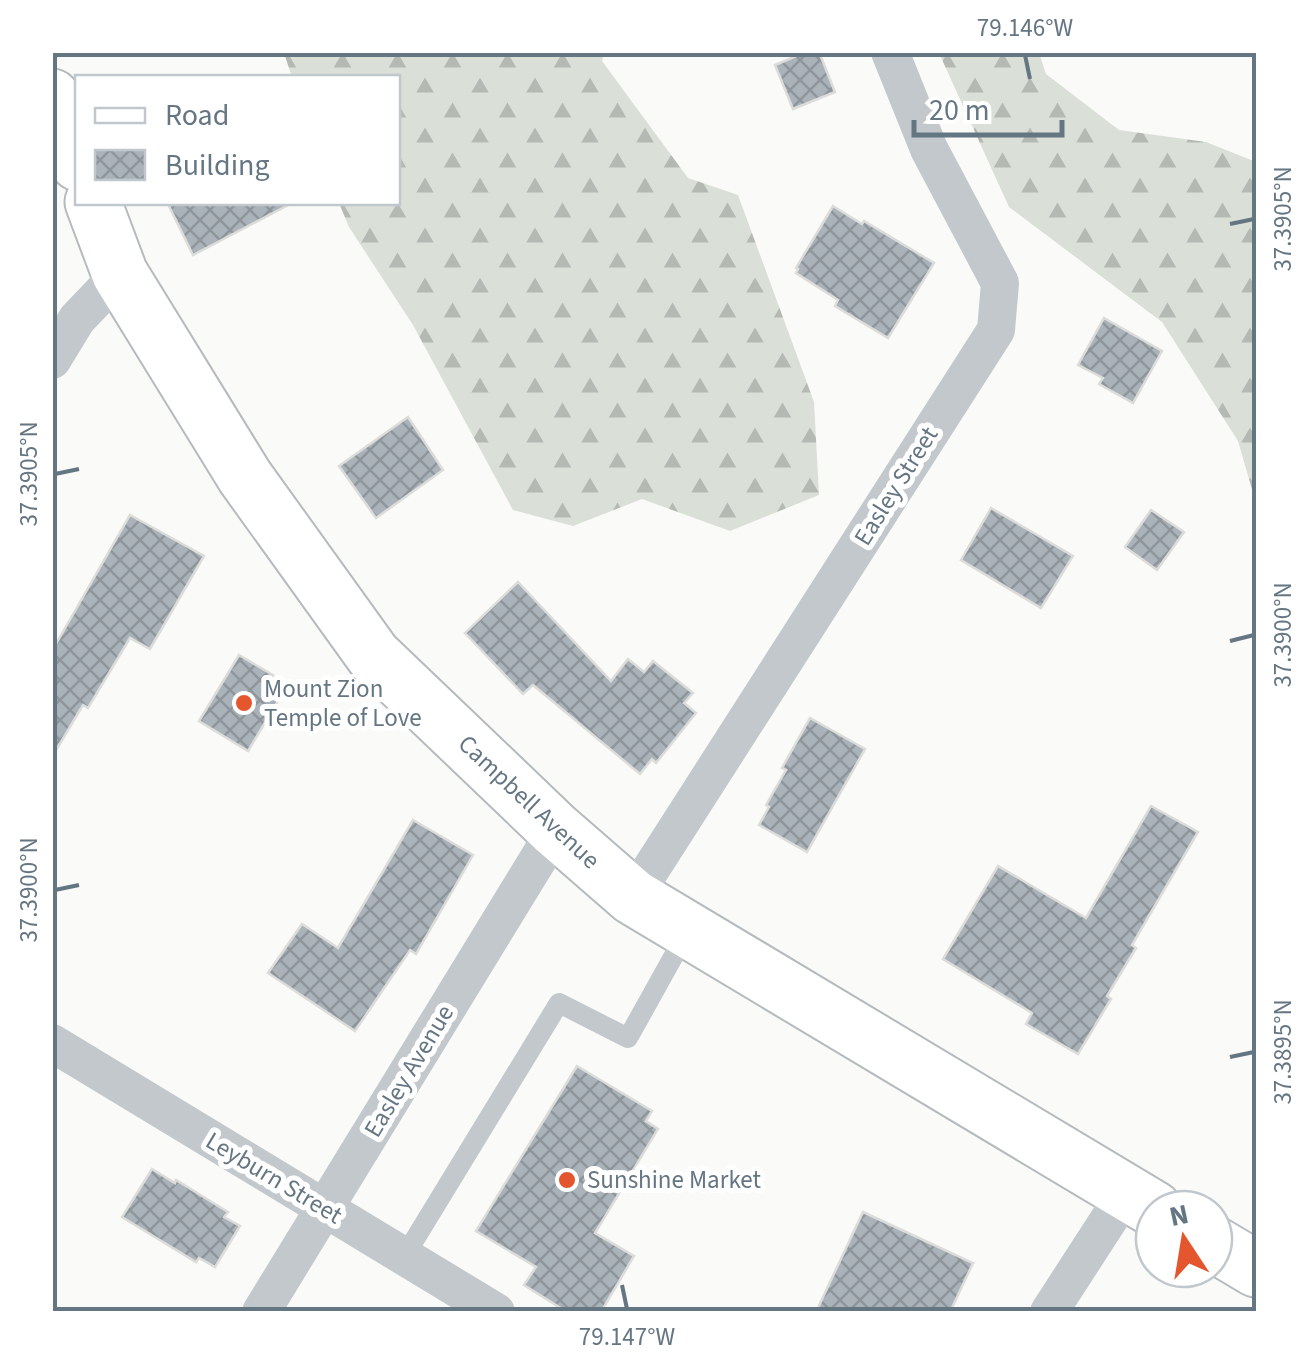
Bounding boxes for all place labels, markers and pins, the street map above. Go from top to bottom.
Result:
place label: Mount Zion Temple of Love [264,671,422,736]
marker: Mount Zion Temple of Love [233,692,255,714]
place label: Sunshine Market [587,1162,761,1198]
marker: Sunshine Market [556,1169,578,1191]

